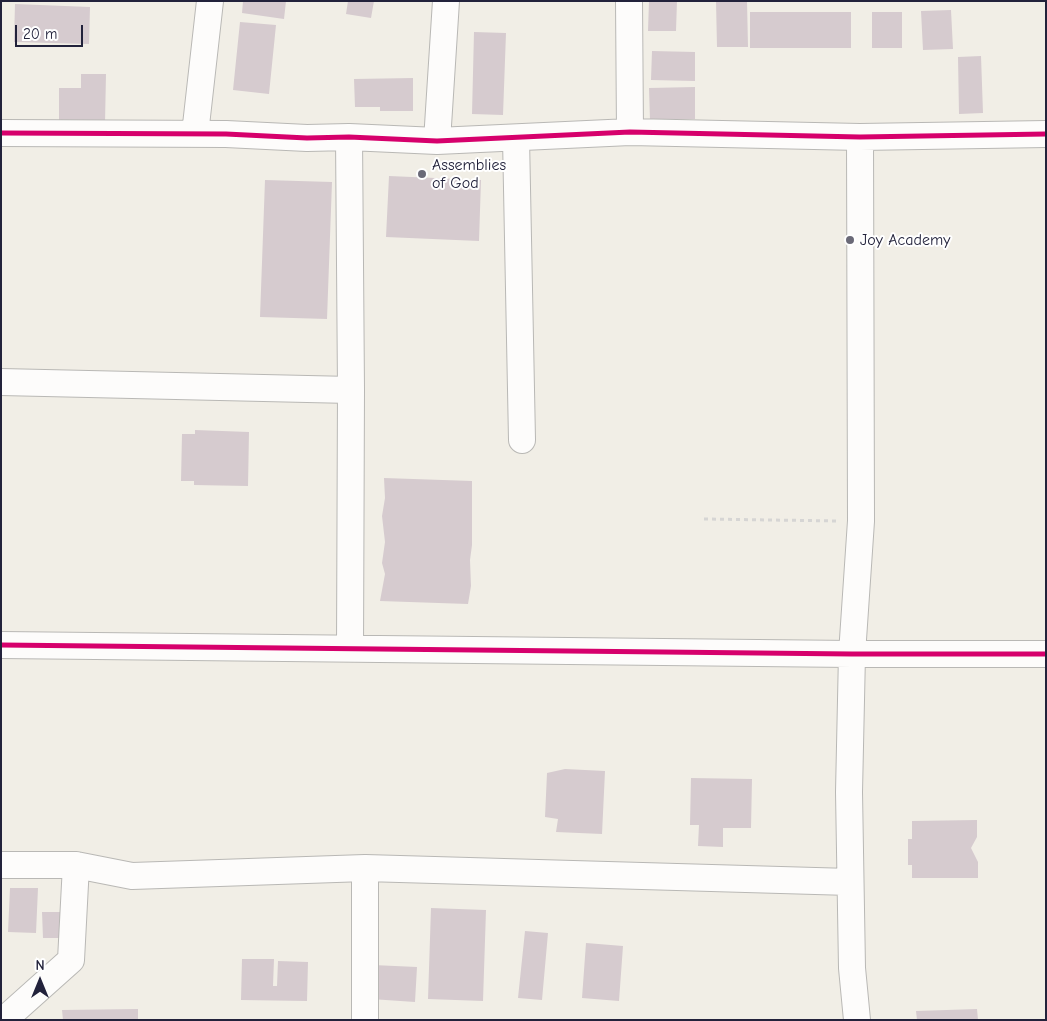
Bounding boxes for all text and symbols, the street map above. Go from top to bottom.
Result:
scale bar [18,15,85,47]
text: 20 m [23,25,57,43]
place label: Assemblies of God [432,155,506,193]
marker: Assemblies of God [416,168,428,180]
place label: Joy Academy [860,230,950,250]
marker: Joy Academy [844,234,856,246]
north arrow [15,956,65,1006]
text: N [35,957,45,974]

